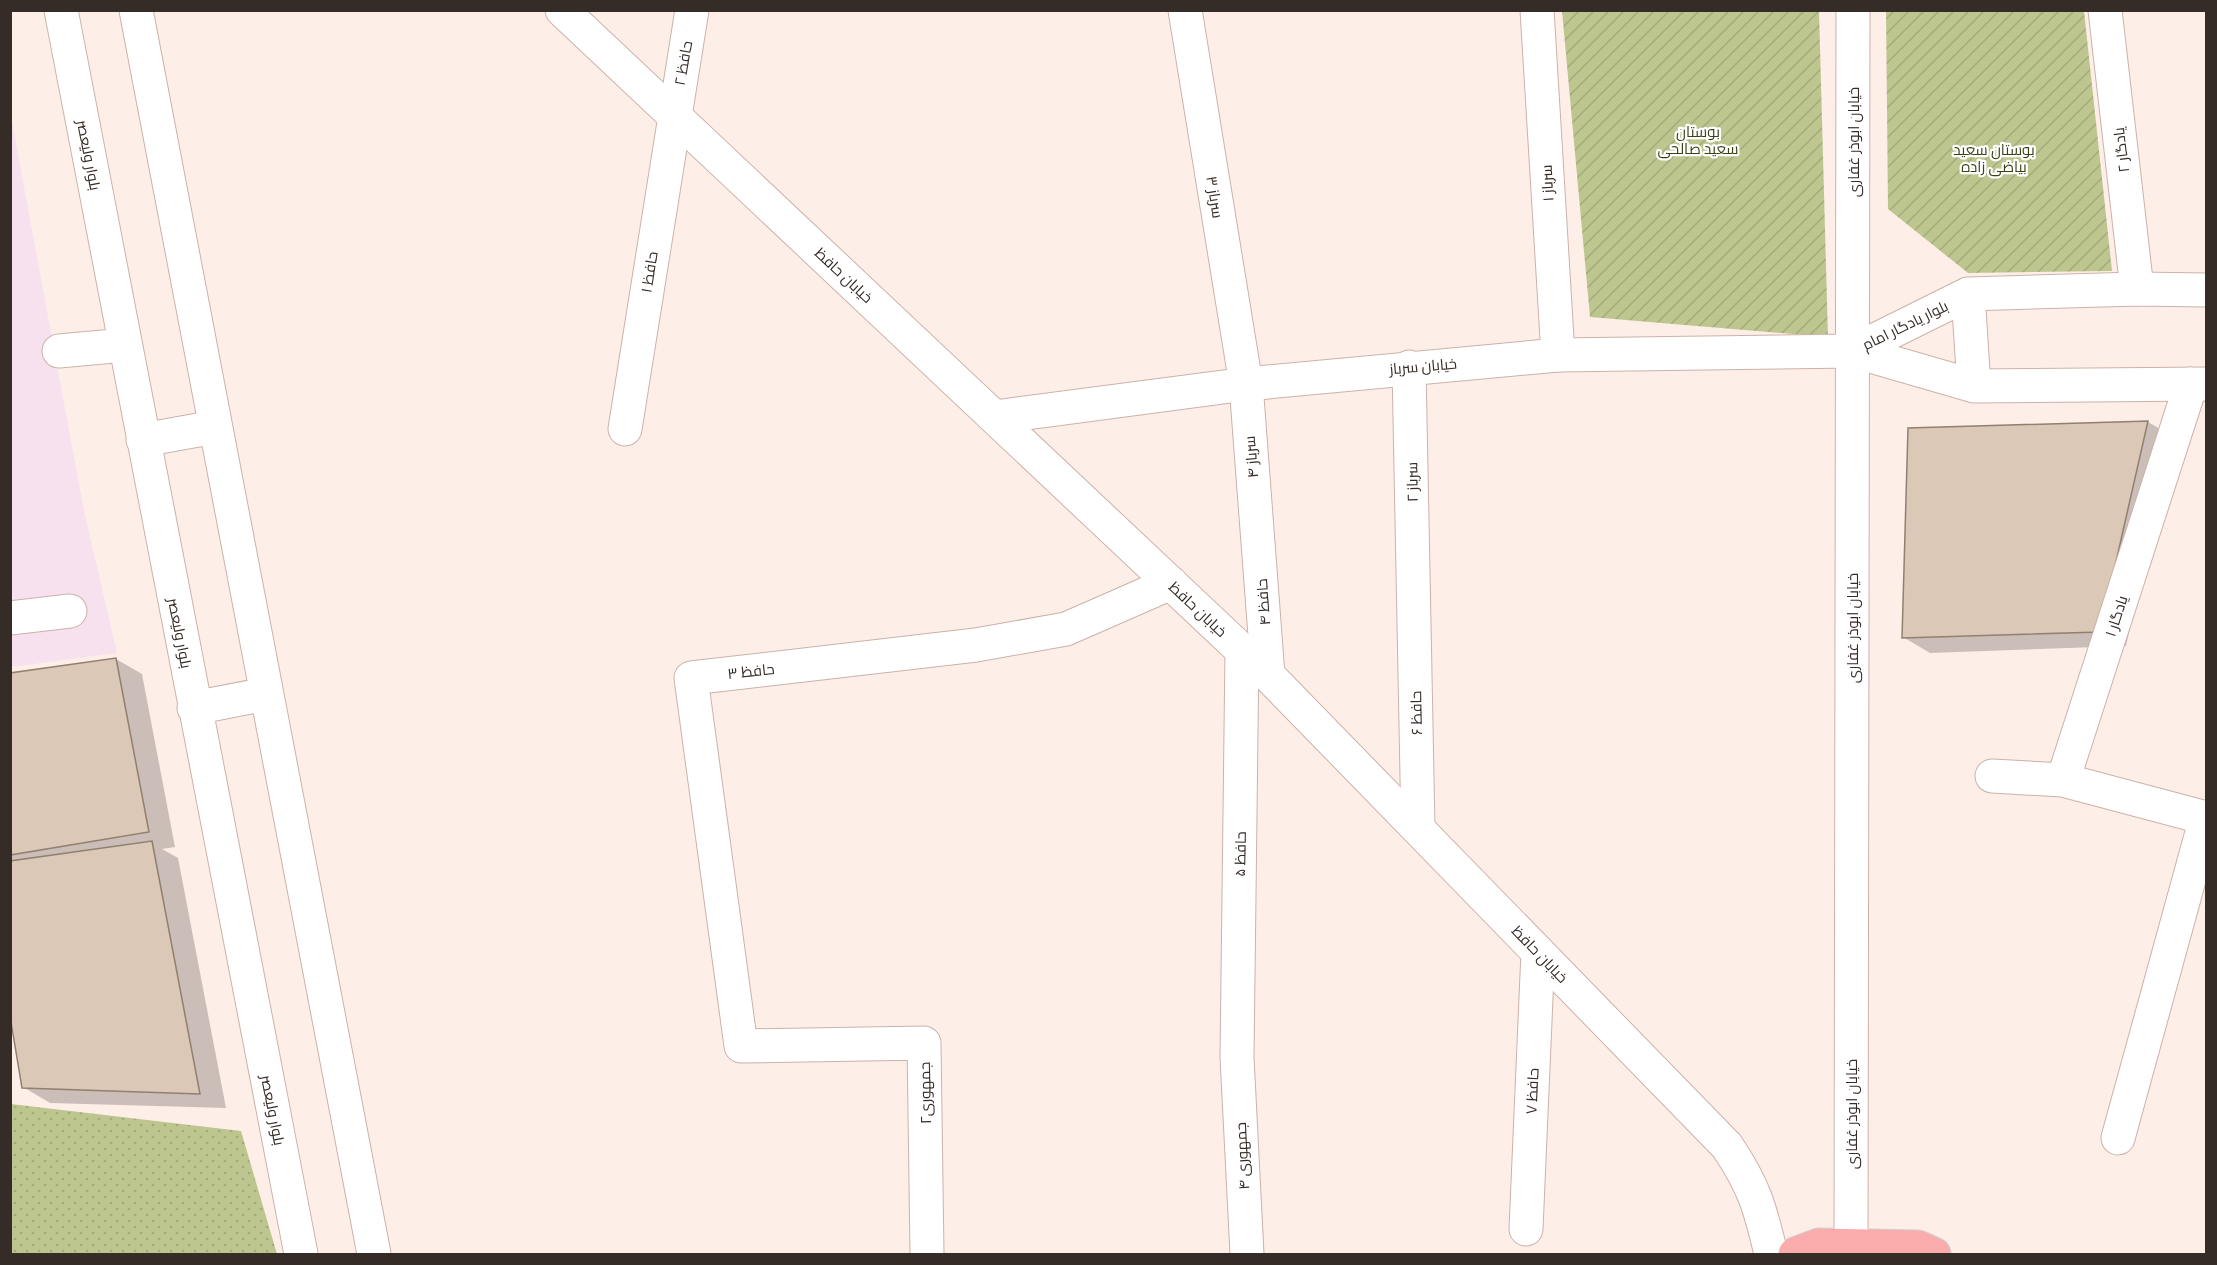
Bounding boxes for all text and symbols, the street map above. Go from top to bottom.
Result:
street label: حافظ ۲ [668,39,698,87]
street label: خیابان ابوذر غفاری [1842,87,1865,197]
street label: بلوار ولیعصر [71,117,107,192]
park label: بوستان سعید صالحی [1658,120,1738,160]
street label: یادگار ۲ [2107,126,2135,174]
park label: بوستان سعید بیاضی زاده [1953,138,2035,178]
street label: سرباز ۱ [1535,164,1559,202]
street label: سرباز ۳ [1200,174,1230,220]
street label: خیابان حافظ [810,242,878,308]
street label: حافظ ۱ [634,250,664,294]
street label: بلوار یادگار امام [1858,294,1952,356]
street label: خیابان سرباز [1387,352,1458,381]
street label: سرباز ۴ [1238,435,1264,479]
street label: سرباز ۲ [1400,462,1424,502]
street label: خیابان ابوذر غفاری [1841,573,1864,683]
street label: خیابان حافظ [1164,576,1232,642]
street label: حافظ ۴ [1250,578,1276,626]
street label: یادگار ۱ [2099,592,2133,640]
street label: بلوار ولیعصر [162,595,198,670]
street label: حافظ ۳ [726,657,776,685]
street label: حافظ ۶ [1404,691,1428,735]
street label: حافظ ۵ [1228,831,1252,877]
street label: خیابان حافظ [1506,920,1574,988]
street label: خیابان ابوذر غفاری [1840,1059,1863,1169]
street label: جمهوری۲ [913,1062,937,1124]
street label: حافظ ۷ [1519,1067,1545,1115]
street label: بلوار ولیعصر [255,1072,291,1147]
street label: جمهوری ۴ [1229,1122,1255,1190]

